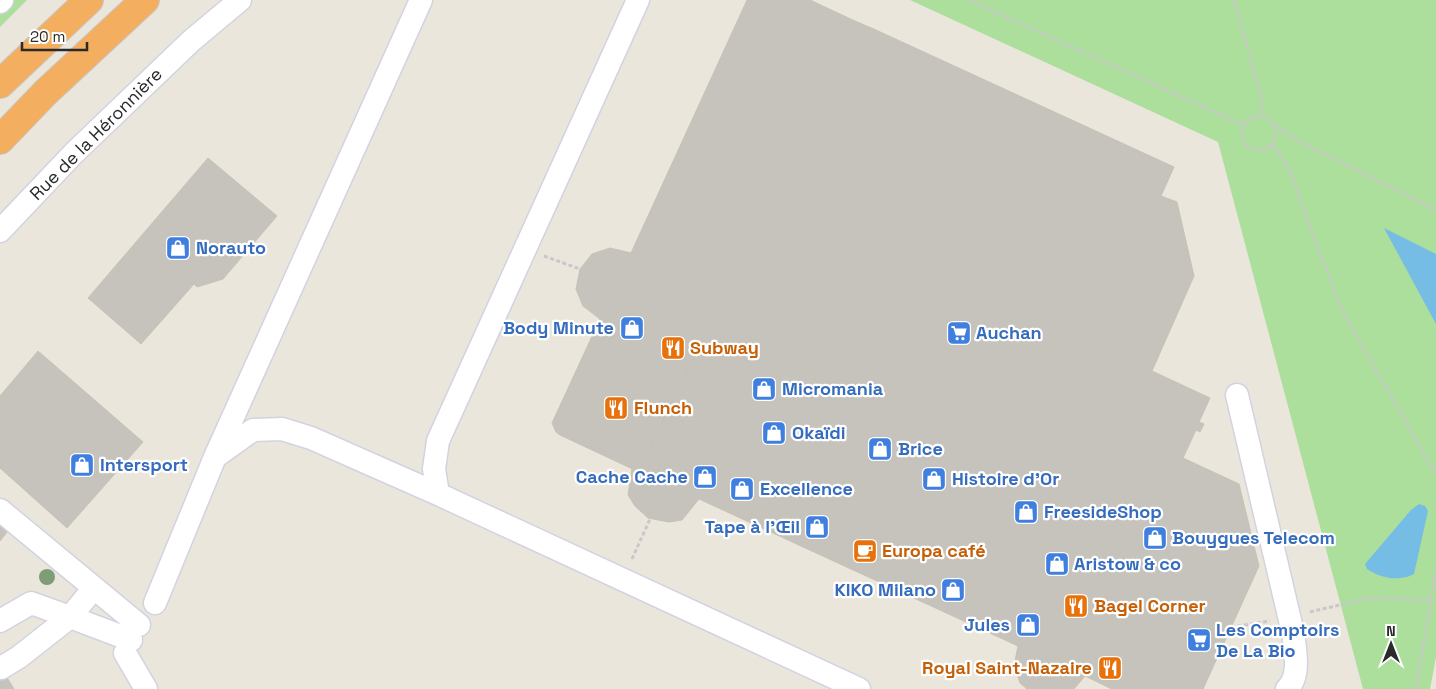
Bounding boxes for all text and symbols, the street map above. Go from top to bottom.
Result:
scale bar [22,20,88,52]
text: 20 m [30,27,65,46]
street label: Rue de la Héronnière [25,63,167,205]
shop icon: Norauto [165,235,191,261]
place label: Norauto [196,236,266,259]
shop icon: Body Minute [619,315,645,341]
place label: Body Minute [503,316,614,339]
supermarket icon: Auchan [946,320,972,346]
place label: Auchan [976,321,1042,344]
restaurant icon: Subway [660,335,686,361]
place label: Subway [690,336,759,359]
shop icon: Micromania [751,376,777,402]
place label: Micromania [782,377,884,400]
restaurant icon: Flunch [603,395,629,421]
place label: Flunch [634,396,692,419]
shop icon: Okaïdi [761,420,787,446]
place label: Okaïdi [792,421,846,444]
shop icon: Brice [867,436,893,462]
place label: Brice [898,437,943,460]
shop icon: Intersport [69,452,95,478]
place label: Intersport [100,453,188,476]
shop icon: Cache Cache [692,464,718,490]
place label: Cache Cache [576,465,688,488]
shop icon: Histoire d'Or [921,466,947,492]
place label: Histoire d'Or [952,467,1059,490]
shop icon: Excellence [729,476,755,502]
place label: Excellence [760,477,853,500]
shop icon: FreesideShop [1013,499,1039,525]
place label: FreesideShop [1044,500,1162,523]
shop icon: Tape à l'Œil [804,514,830,540]
place label: Tape à l'Œil [704,515,800,538]
shop icon: Bouygues Telecom [1142,525,1168,551]
place label: Bouygues Telecom [1172,526,1335,549]
cafe icon: Europa café [852,538,878,564]
place label: Europa café [882,539,986,562]
shop icon: Aristow & co [1044,551,1070,577]
place label: Aristow & co [1074,552,1181,575]
shop icon: KIKO Milano [940,577,966,603]
place label: KIKO Milano [835,578,936,601]
restaurant icon: Bagel Corner [1063,593,1089,619]
place label: Bagel Corner [1094,594,1206,617]
shop icon: Jules [1015,612,1041,638]
place label: Jules [964,613,1010,636]
place label: Les Comptoirs De La Bio [1216,618,1339,662]
north arrow [1366,619,1416,669]
text: N [1386,622,1396,640]
supermarket icon: Les Comptoirs De La Bio [1186,627,1212,653]
restaurant icon: Royal Saint-Nazaire [1097,655,1123,681]
place label: Royal Saint-Nazaire [922,656,1092,679]

